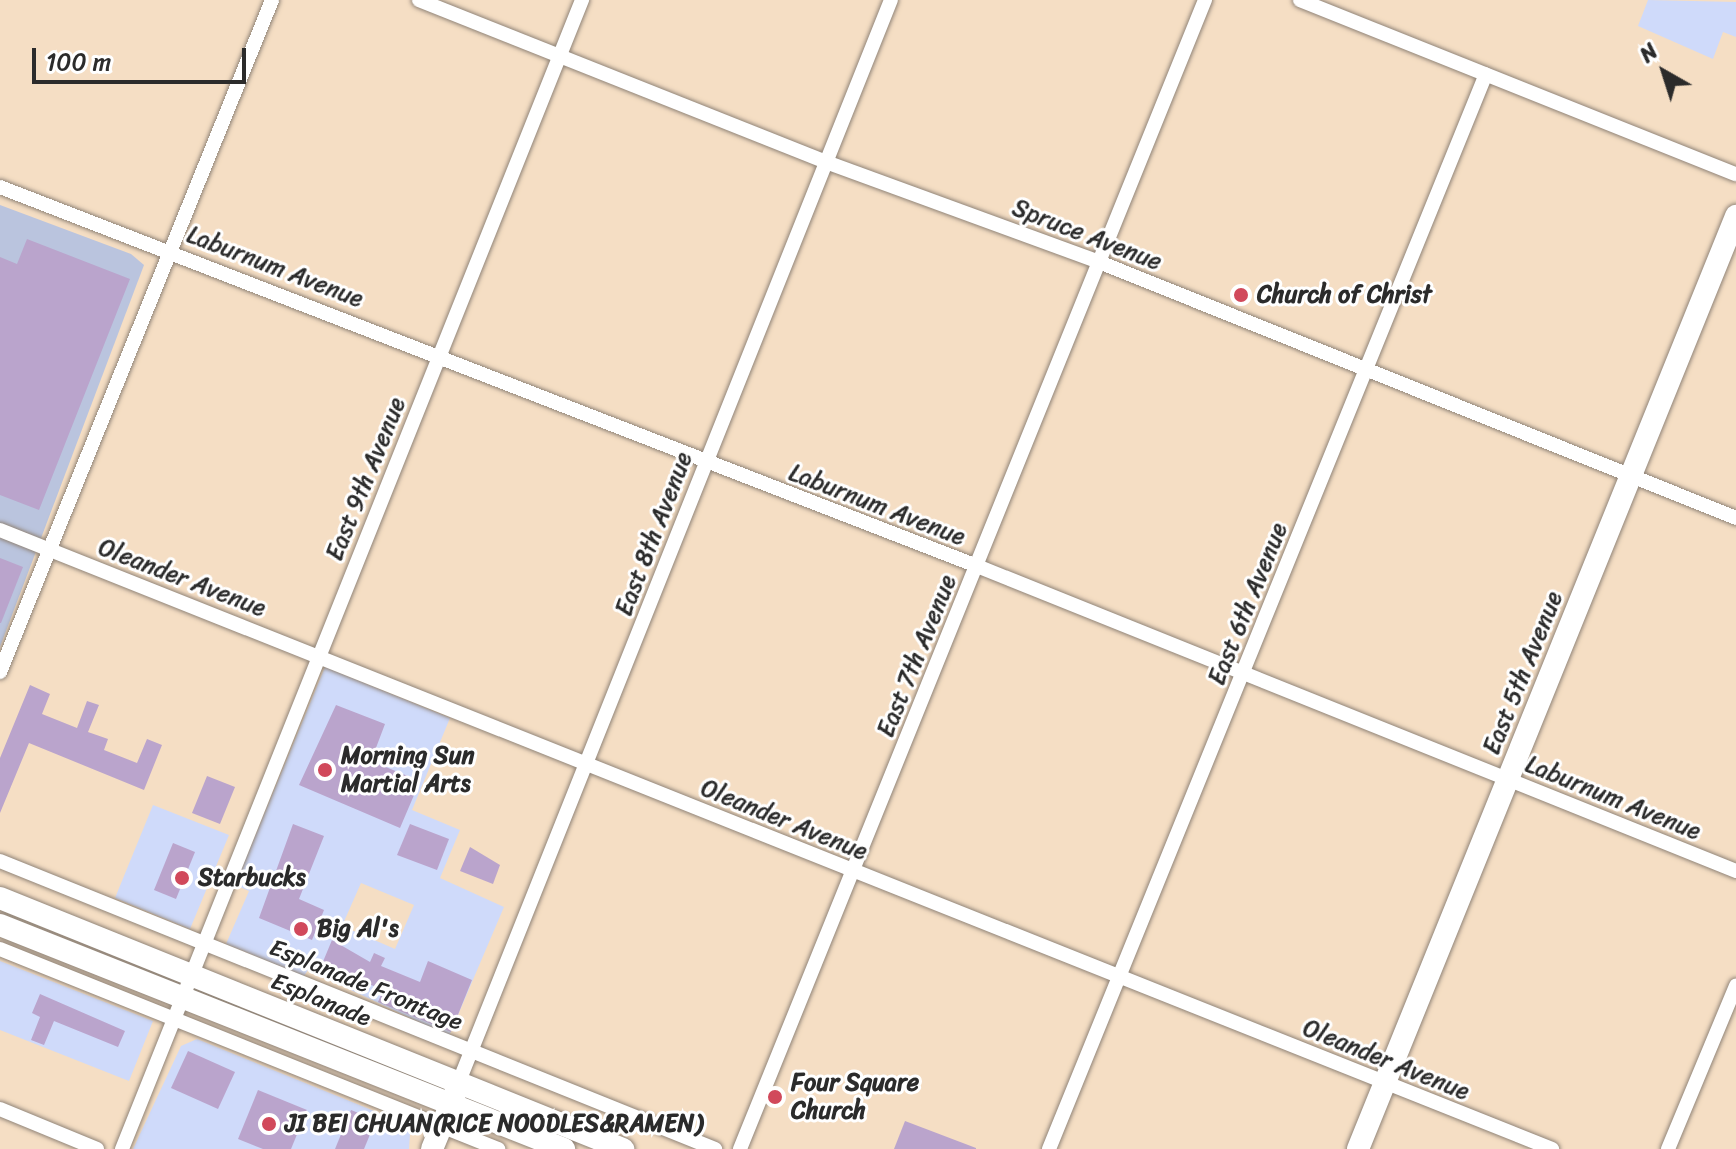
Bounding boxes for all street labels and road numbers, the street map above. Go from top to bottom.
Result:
street label: Spruce Avenue [1008,193,1166,277]
street label: Laburnum Avenue [183,220,367,314]
street label: East 9th Avenue [320,393,412,565]
street label: East 8th Avenue [609,448,699,620]
street label: Laburnum Avenue [785,458,969,552]
street label: East 6th Avenue [1202,519,1294,689]
street label: Oleander Avenue [94,533,270,623]
street label: East 7th Avenue [871,571,963,741]
street label: East 5th Avenue [1477,587,1569,759]
street label: Laburnum Avenue [1521,750,1705,846]
street label: Oleander Avenue [697,774,871,866]
street label: Esplanade Frontage [266,933,466,1037]
street label: Esplanade [267,967,375,1033]
street label: Oleander Avenue [1299,1014,1473,1106]

